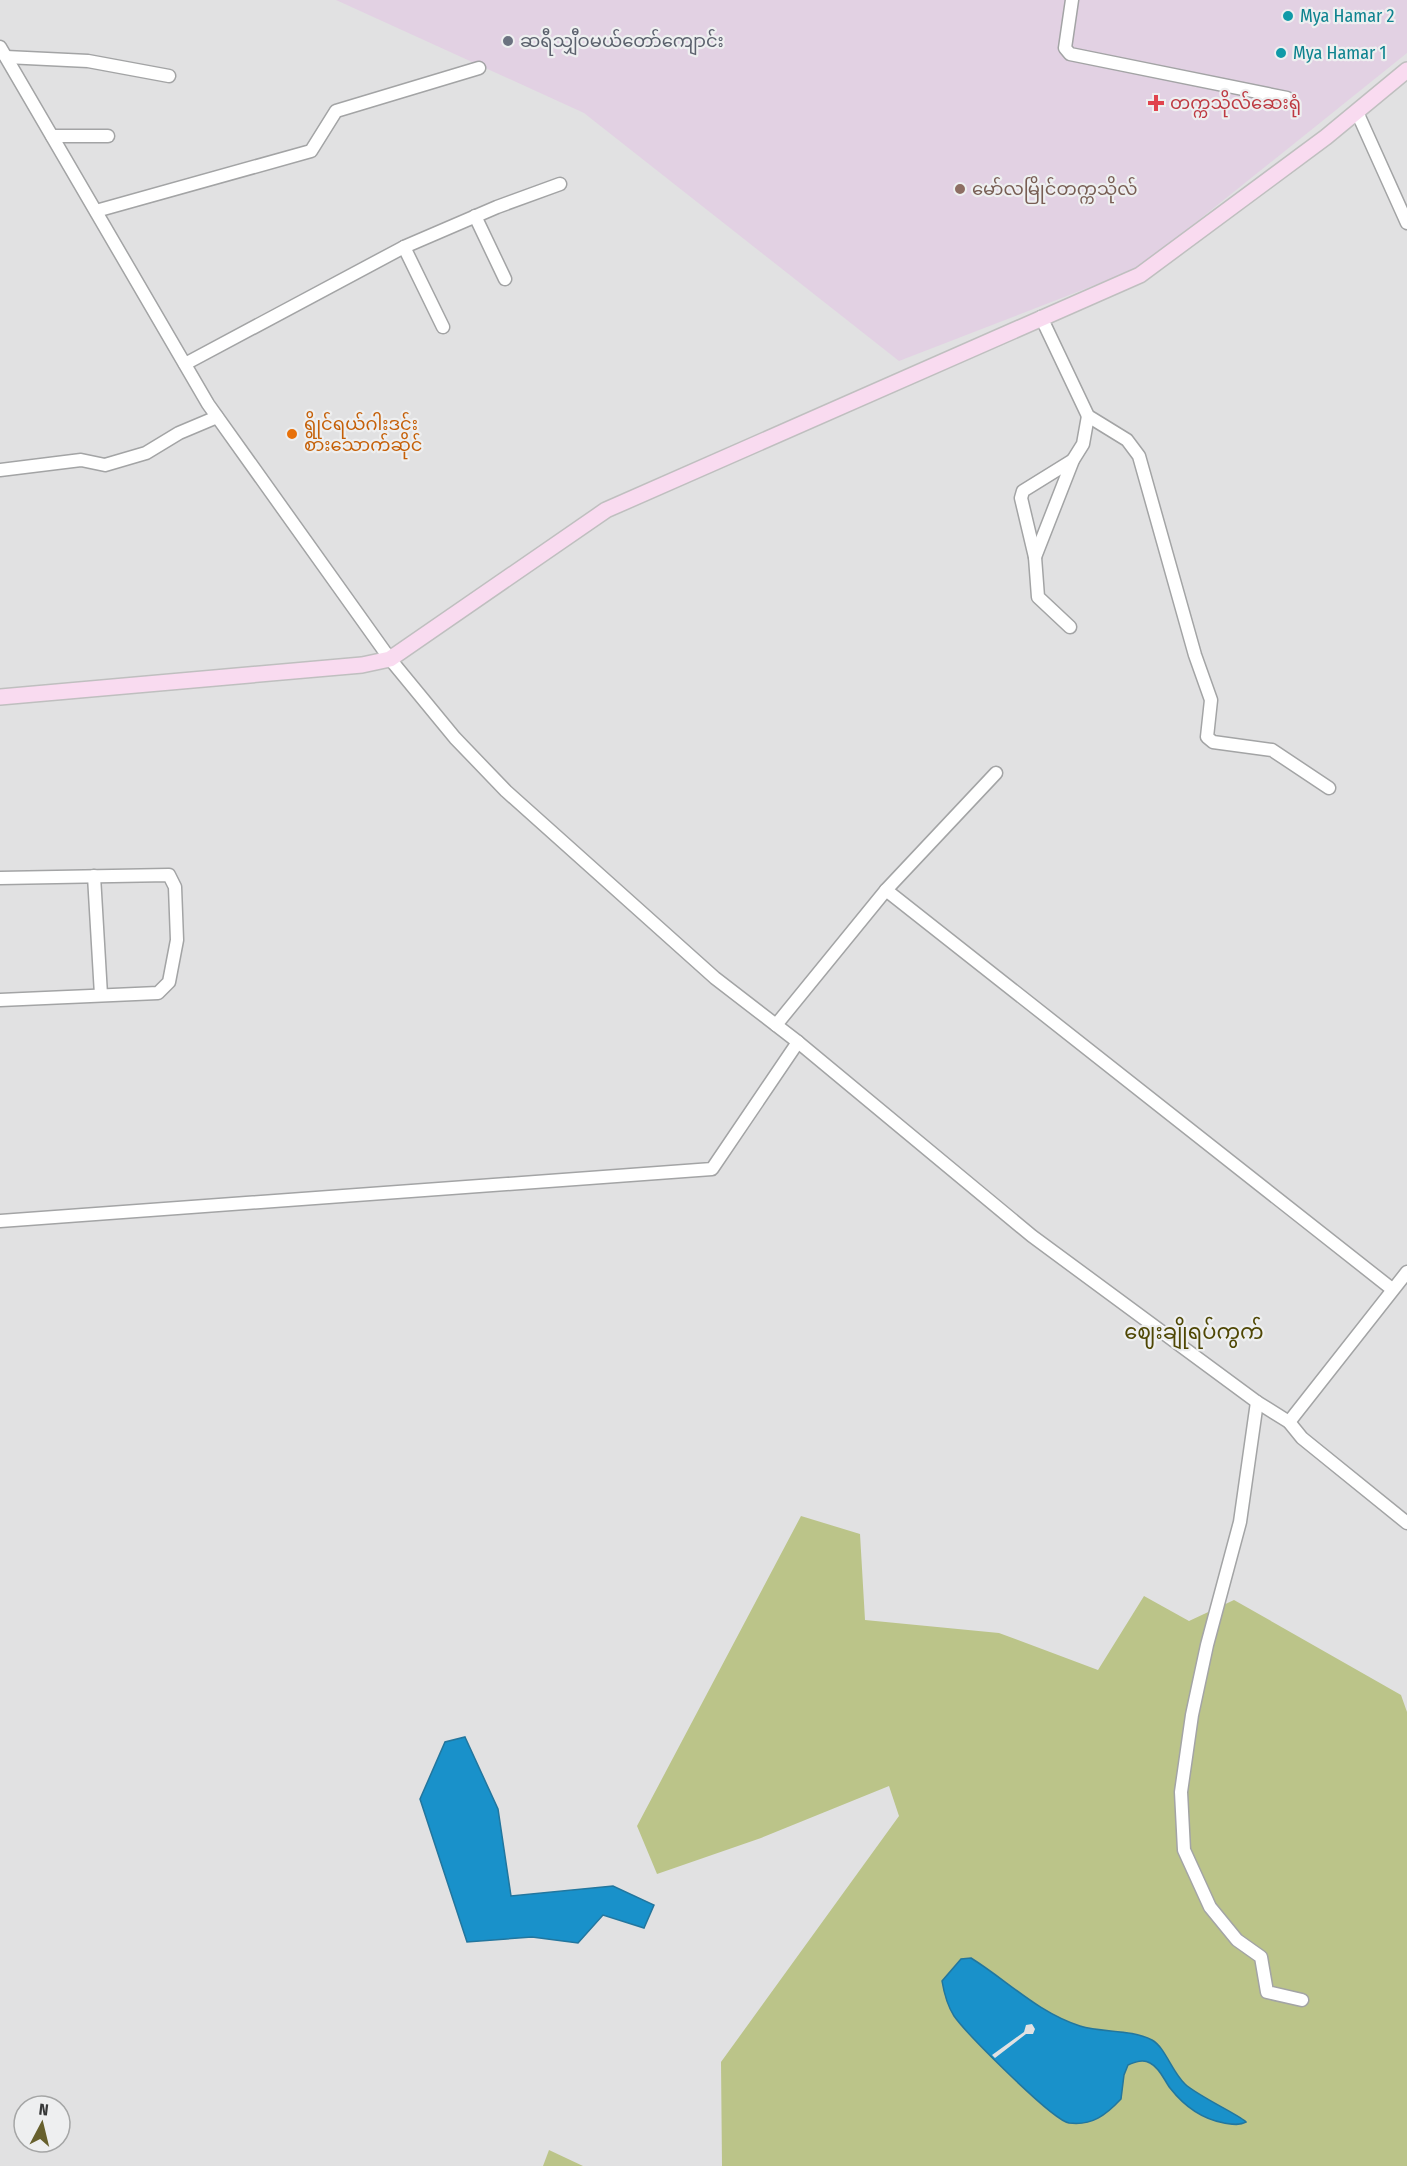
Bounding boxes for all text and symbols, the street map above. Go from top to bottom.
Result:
place label: Mya Hamar 2 [1300,5,1395,27]
marker: Mya Hamar 2 [1281,9,1295,23]
place label: ဆရီသျှီဝမယ်တော်ကျောင်း [520,27,724,56]
marker: ဆရီသျှီဝမယ်တော်ကျောင်း [501,34,515,48]
place label: Mya Hamar 1 [1293,42,1387,64]
marker: Mya Hamar 1 [1274,46,1288,60]
place label: တက္ကသိုလ်ဆေးရုံ [1170,89,1301,118]
marker: တက္ကသိုလ်ဆေးရုံ [1147,94,1165,112]
place label: မော်လမြိုင်တက္ကသိုလ် [972,175,1137,204]
marker: မော်လမြိုင်တက္ကသိုလ် [953,182,967,196]
place label: ရွိုင်ရယ်ဂါးဒင်း စားသောက်ဆိုင် [304,410,422,460]
marker: ရွိုင်ရယ်ဂါးဒင်း စားသောက်ဆိုင် [285,427,299,441]
district label: ဈေးချိုရပ်ကွက် [1124,1316,1264,1350]
north arrow [12,2094,72,2154]
text: N [38,2100,50,2120]

